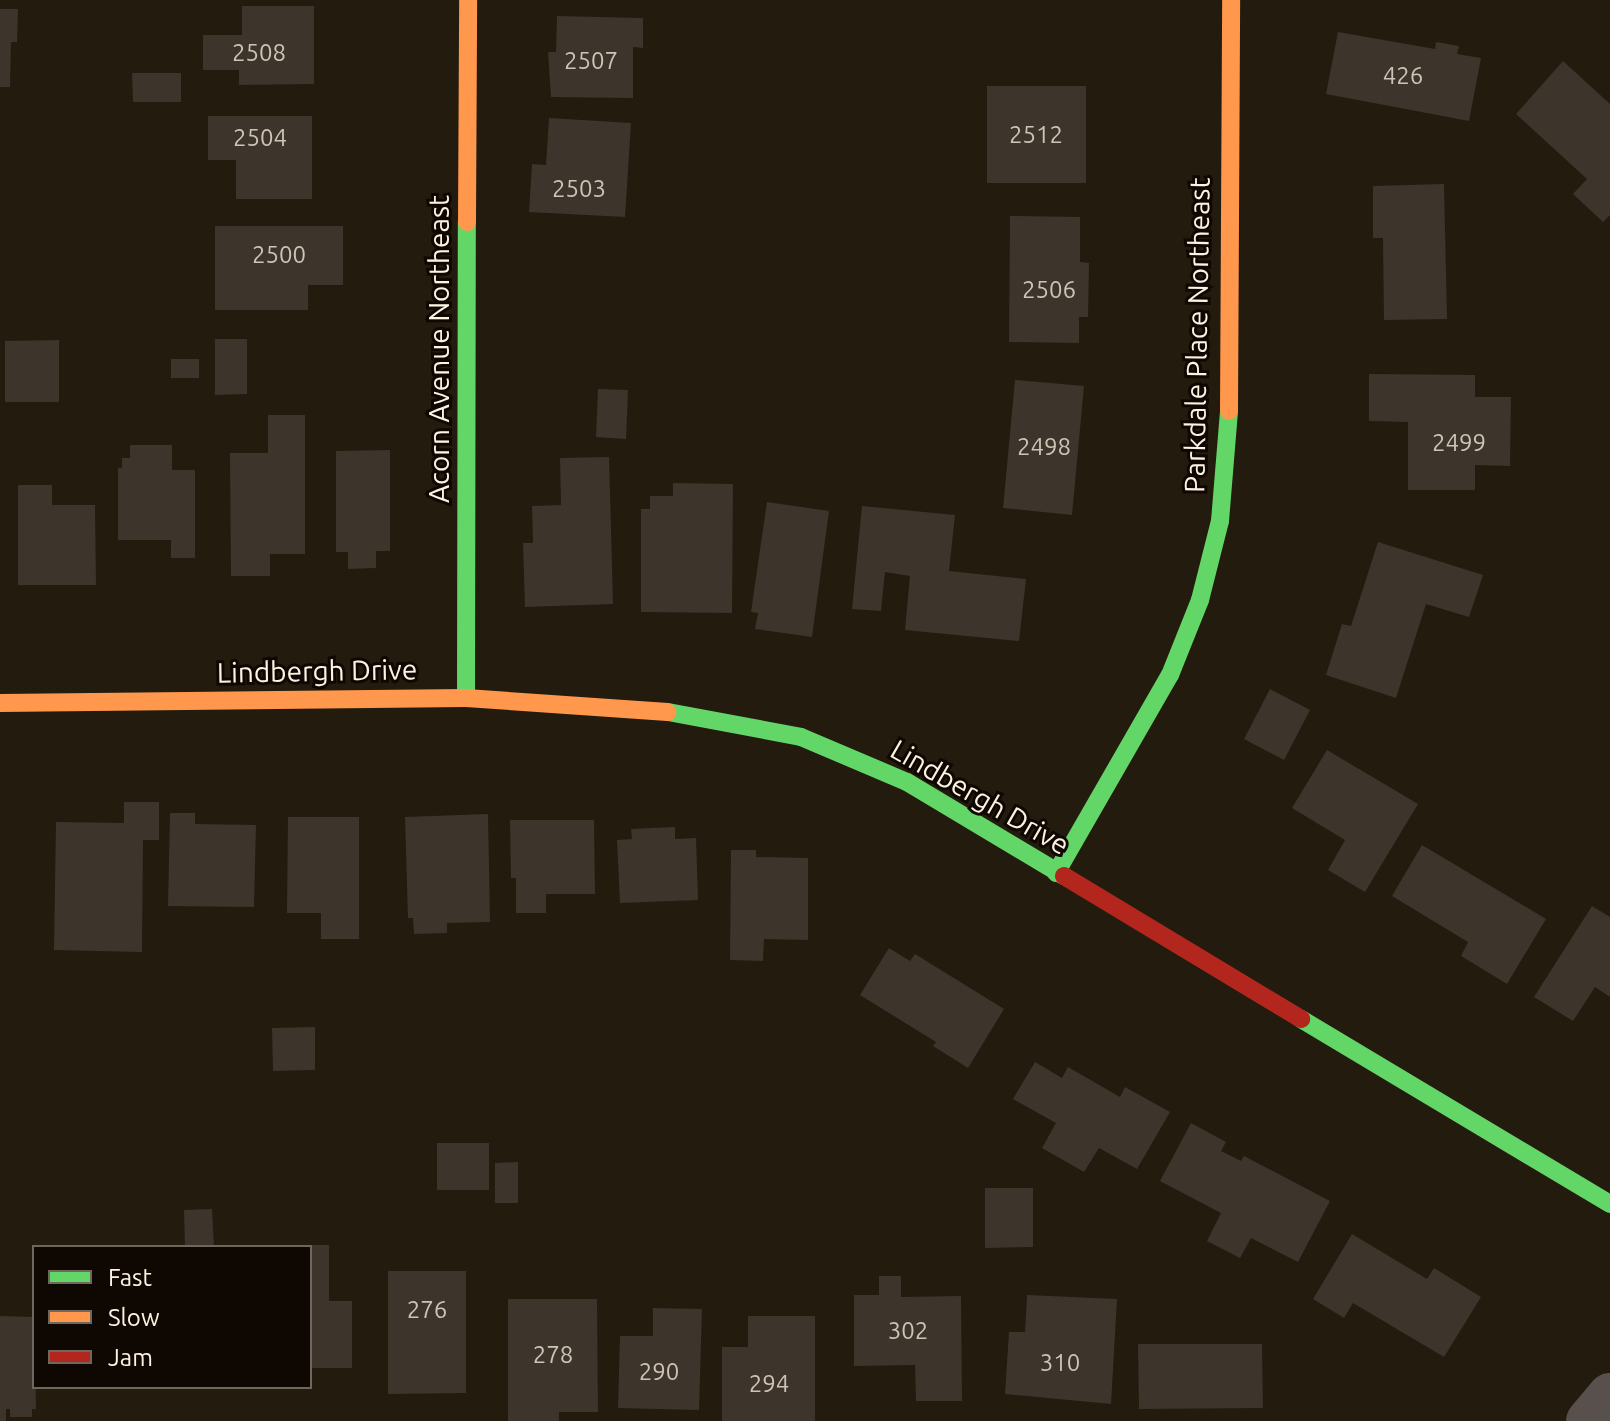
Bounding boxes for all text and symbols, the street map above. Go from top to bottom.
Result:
house number: 2508 [232,39,286,67]
house number: 2507 [564,47,618,75]
house number: 426 [1383,62,1423,90]
house number: 2512 [1009,121,1063,149]
house number: 2504 [233,124,287,152]
house number: 2503 [552,175,606,203]
street label: Parkdale Place Northeast [1177,177,1217,493]
street label: Acorn Avenue Northeast [422,195,456,503]
house number: 2500 [252,241,306,269]
house number: 2506 [1022,276,1076,304]
house number: 2499 [1432,429,1486,457]
house number: 2498 [1017,433,1071,461]
street label: Lindbergh Drive [216,652,418,690]
street label: Lindbergh Drive [885,732,1075,862]
legend [32,1245,312,1389]
text: Fast [108,1264,152,1291]
house number: 276 [407,1296,447,1324]
text: Slow [108,1304,160,1331]
house number: 302 [888,1317,928,1345]
house number: 278 [533,1341,573,1369]
text: Jam [108,1344,153,1371]
house number: 310 [1040,1349,1080,1377]
house number: 290 [639,1358,679,1386]
house number: 294 [749,1370,789,1398]

